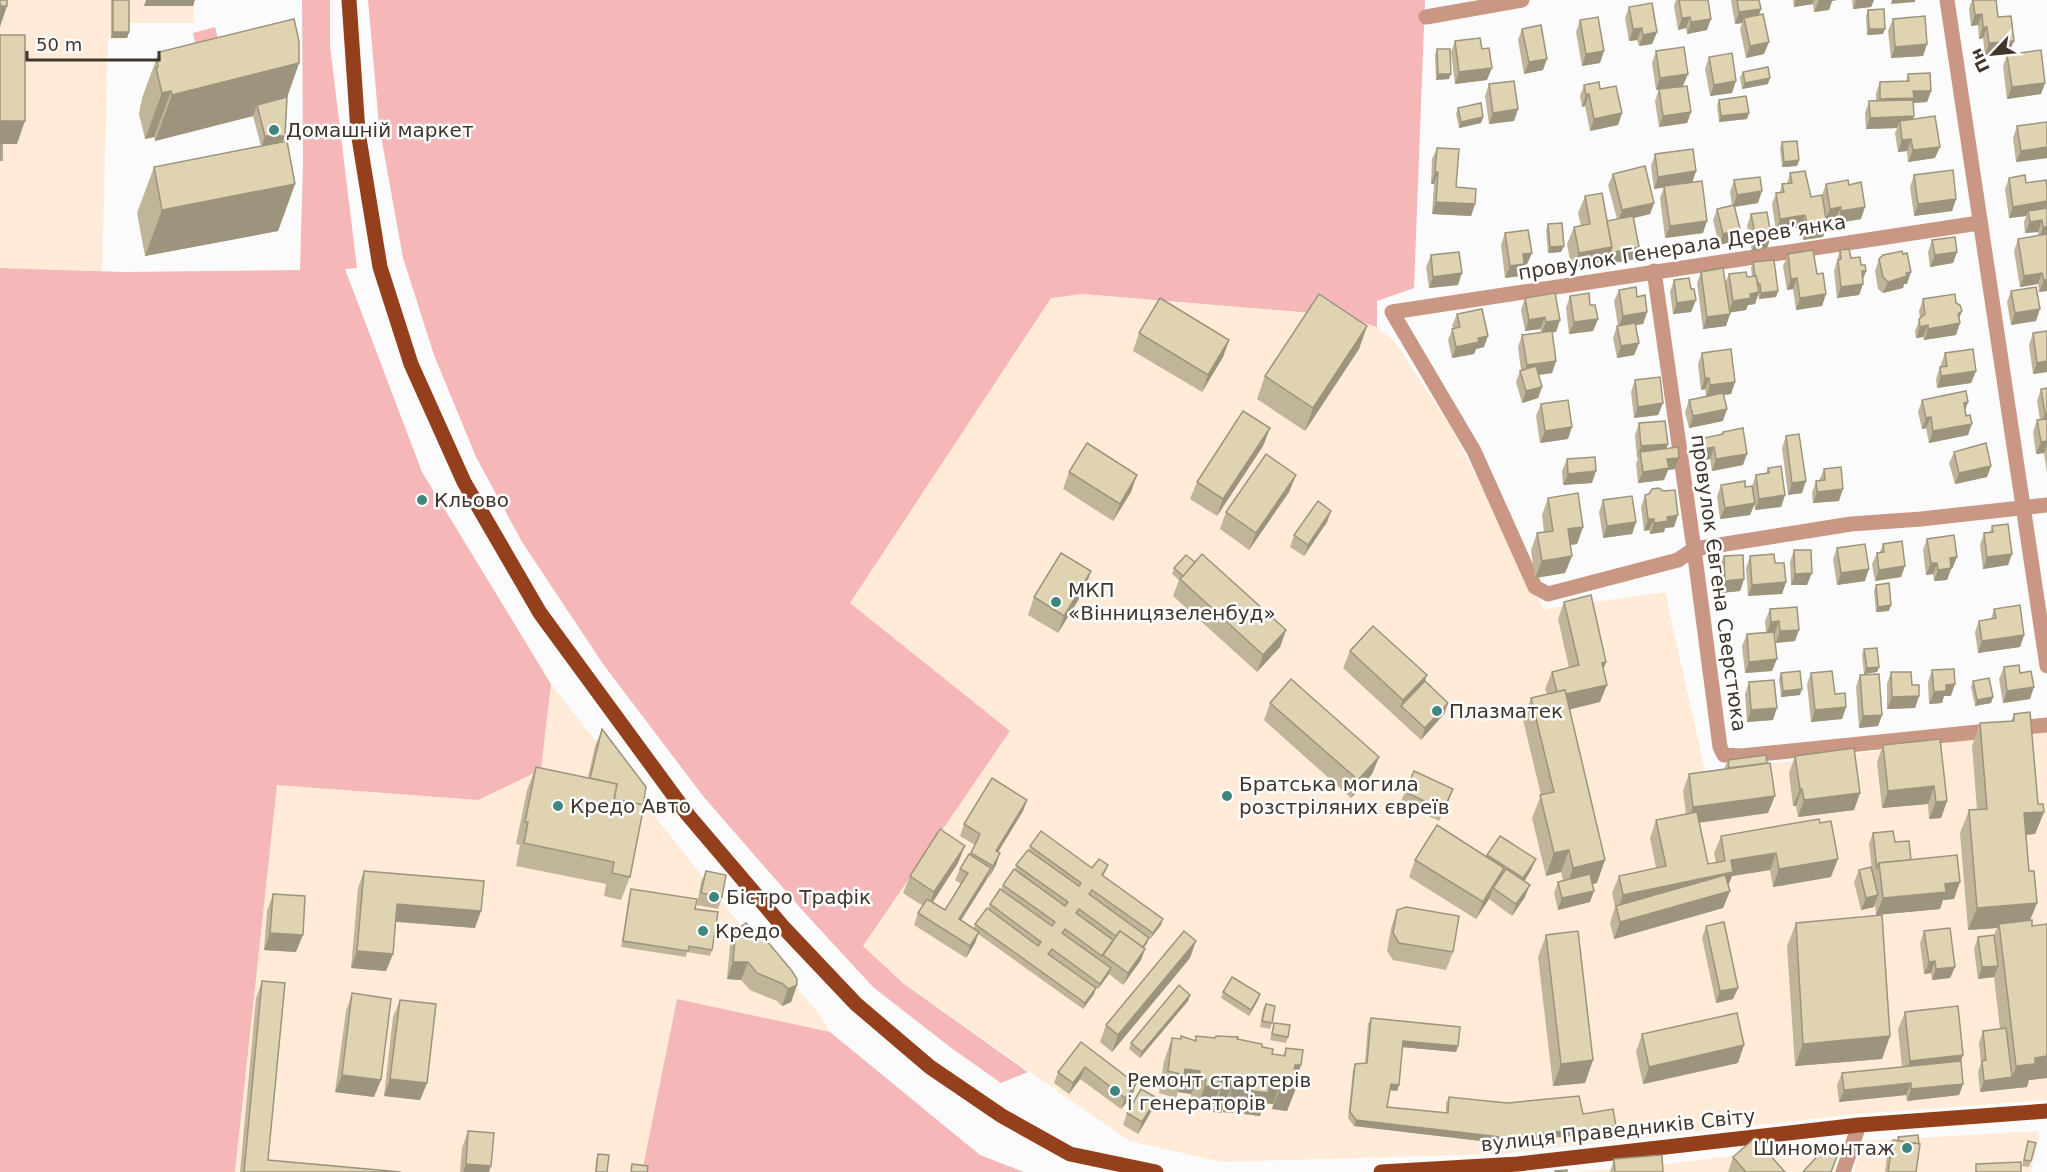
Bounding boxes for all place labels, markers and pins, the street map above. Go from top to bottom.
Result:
place label: Домашній маркет [286,118,474,142]
marker: Домашній маркет [267,123,281,137]
place label: Кльово [434,488,509,512]
marker: Кльово [415,493,429,507]
place label: МКП «Вінницязеленбуд» [1068,578,1276,625]
marker: МКП «Вінницязеленбуд» [1049,595,1063,609]
place label: Плазматек [1449,699,1563,723]
marker: Плазматек [1430,704,1444,718]
place label: Братська могила розстріляних євреїв [1239,772,1450,819]
marker: Братська могила розстріляних євреїв [1220,789,1234,803]
place label: Кредо Авто [570,794,691,818]
marker: Кредо Авто [551,799,565,813]
place label: Бістро Трафік [726,885,871,909]
marker: Бістро Трафік [707,890,721,904]
place label: Кредо [715,919,780,943]
marker: Кредо [696,924,710,938]
place label: Ремонт стартерів і генераторів [1127,1068,1311,1115]
marker: Ремонт стартерів і генераторів [1108,1084,1122,1098]
place label: Шиномонтаж [1753,1136,1895,1160]
marker: Шиномонтаж [1900,1141,1914,1155]

